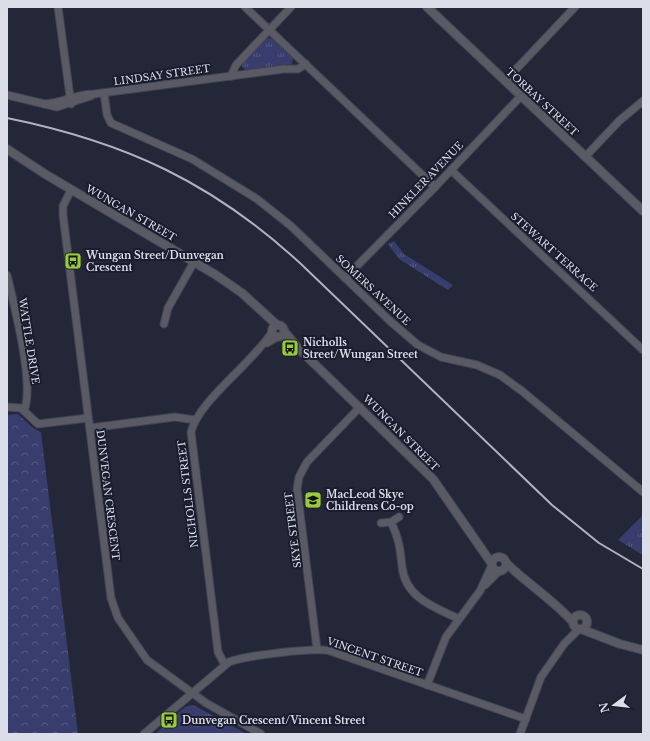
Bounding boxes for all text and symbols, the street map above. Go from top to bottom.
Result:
street label: LINDSAY STREET [113,62,211,88]
street label: TORBAY STREET [503,65,581,139]
street label: HINKLER AVENUE [386,139,466,221]
street label: WUNGAN STREET [83,181,179,244]
street label: STEWART TERRACE [508,210,600,294]
place label: Wungan Street/Dunvegan Crescent [85,249,225,274]
bus stop icon: Wungan Street/Dunvegan Crescent [63,251,83,271]
street label: SOMERS AVENUE [333,252,413,328]
street label: WATTLE DRIVE [16,296,42,385]
place label: Nicholls Street/Wungan Street [303,336,418,361]
bus stop icon: Nicholls Street/Wungan Street [280,338,300,358]
street label: WUNGAN STREET [360,392,442,474]
street label: DUNVEGAN CRESCENT [94,429,122,561]
street label: NICHOLLS STREET [175,439,201,549]
place label: MacLeod Skye Childrens Co-op [326,488,414,513]
school or university icon: MacLeod Skye Childrens Co-op [303,490,323,510]
street label: SKYE STREET [282,491,304,569]
street label: VINCENT STREET [324,634,425,680]
north arrow [594,685,634,725]
text: N [596,700,612,714]
bus stop icon: Dunvegan Crescent/Vincent Street [159,710,179,730]
place label: Dunvegan Crescent/Vincent Street [182,714,365,727]

